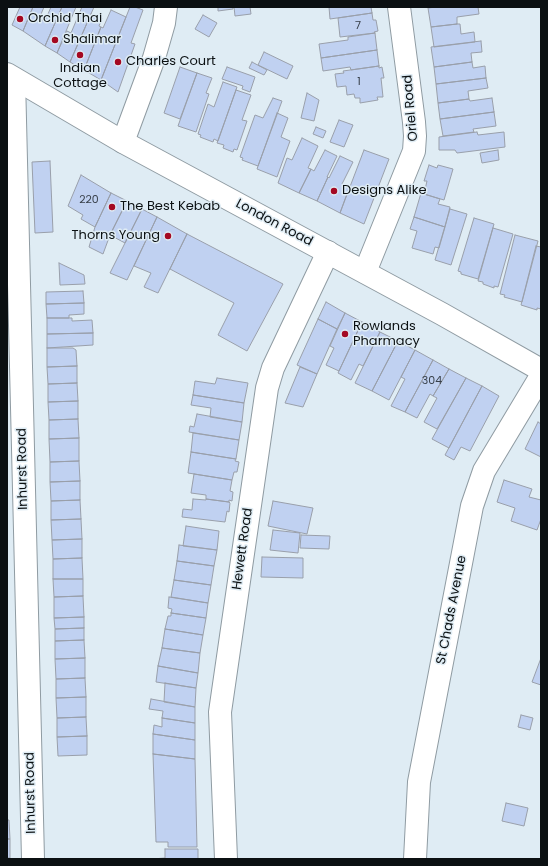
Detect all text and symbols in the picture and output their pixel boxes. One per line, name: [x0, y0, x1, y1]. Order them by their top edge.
place label: Orchid Thai: [28, 11, 102, 27]
marker: Orchid Thai: [15, 14, 25, 24]
house number: 7: [355, 19, 361, 33]
place label: Shalimar: [63, 32, 121, 48]
marker: Shalimar: [50, 35, 60, 45]
marker: Indian Cottage: [75, 50, 85, 60]
place label: Charles Court: [126, 54, 216, 70]
marker: Charles Court: [113, 57, 123, 67]
place label: Indian Cottage: [53, 61, 107, 92]
street label: Oriel Road: [400, 74, 422, 142]
house number: 1: [357, 75, 361, 89]
place label: Designs Alike: [342, 183, 427, 199]
marker: Designs Alike: [329, 186, 339, 196]
house number: 220: [79, 193, 99, 207]
street label: London Road: [233, 196, 315, 250]
place label: The Best Kebab: [120, 199, 220, 215]
marker: The Best Kebab: [107, 202, 117, 212]
place label: Thorns Young: [72, 228, 160, 244]
marker: Thorns Young: [163, 231, 173, 241]
place label: Rowlands Pharmacy: [353, 319, 420, 350]
marker: Rowlands Pharmacy: [340, 329, 350, 339]
house number: 304: [422, 374, 442, 388]
street label: Inhurst Road: [14, 428, 32, 510]
street label: Hewett Road: [230, 507, 256, 591]
street label: St Chads Avenue: [434, 554, 470, 666]
street label: Inhurst Road: [22, 752, 40, 834]

